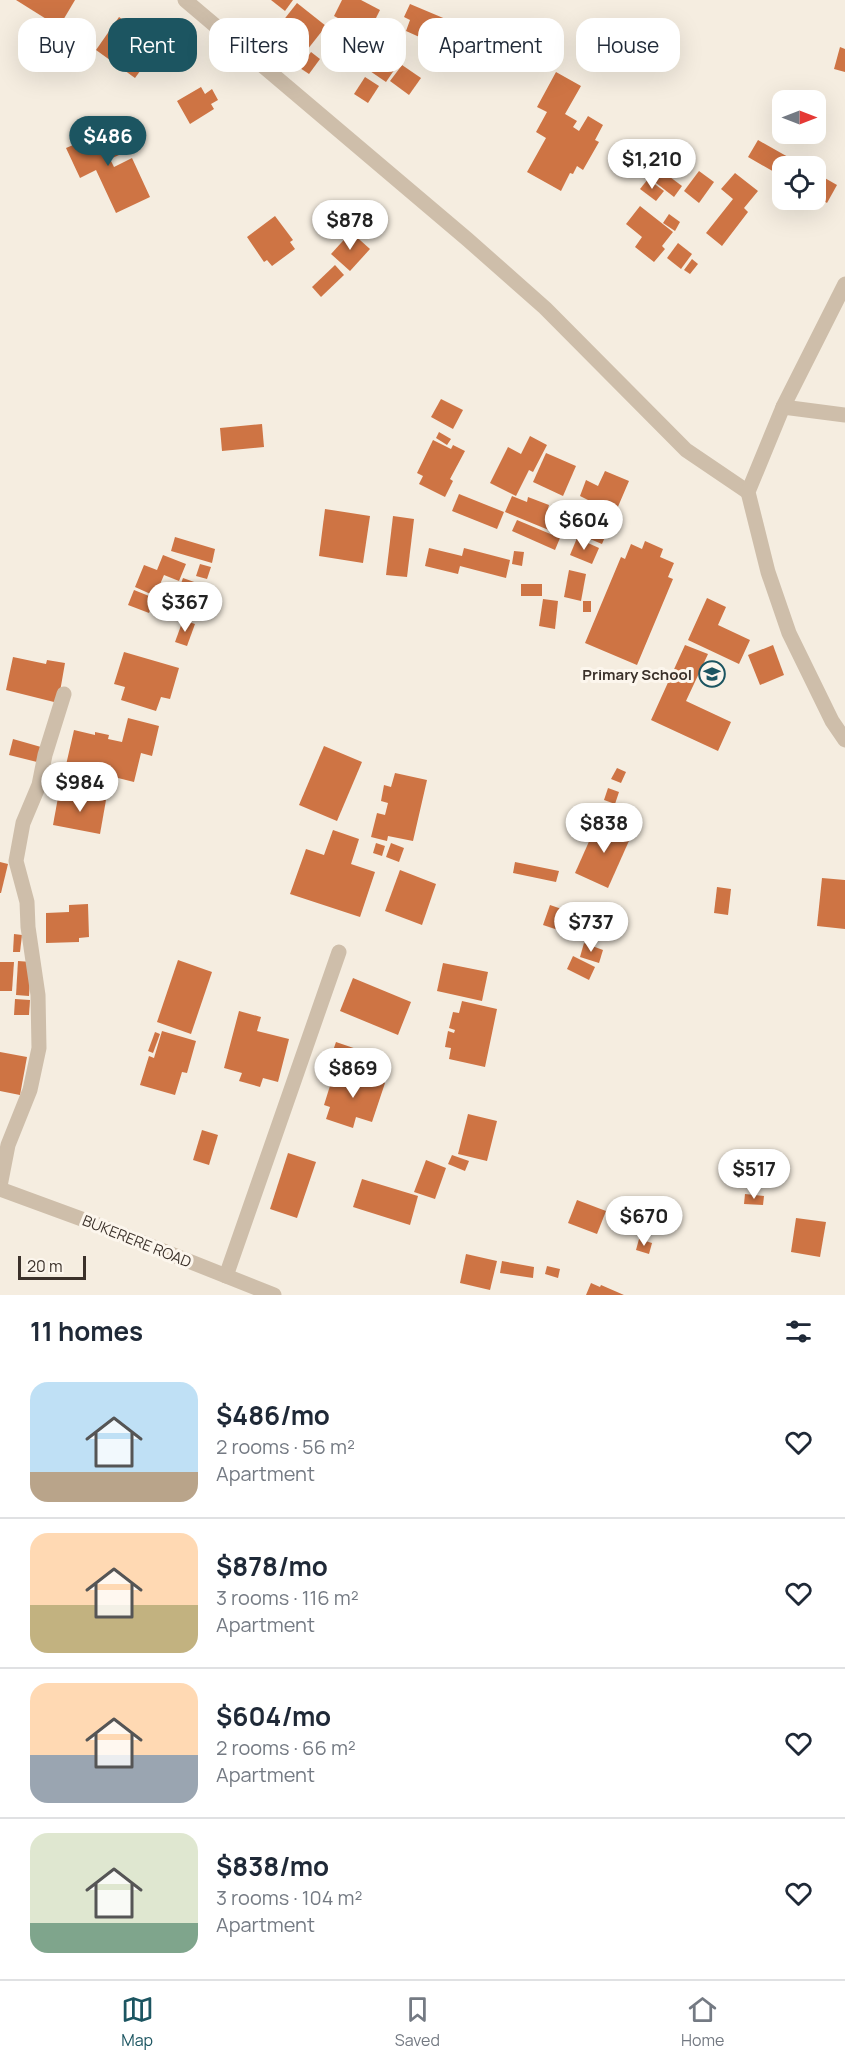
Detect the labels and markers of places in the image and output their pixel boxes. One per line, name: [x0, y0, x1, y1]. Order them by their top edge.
pin: $486: [72, 116, 144, 167]
pin: $1,210: [603, 139, 701, 190]
pin: $878: [314, 200, 386, 251]
pin: $604: [548, 500, 620, 551]
pin: $367: [149, 582, 221, 633]
school or university icon: Primary School: [697, 659, 727, 689]
place label: Primary School: [582, 664, 692, 685]
pin: $984: [44, 762, 116, 813]
pin: $838: [568, 803, 640, 854]
pin: $737: [555, 902, 627, 953]
pin: $869: [317, 1048, 389, 1099]
pin: $517: [718, 1149, 790, 1200]
pin: $670: [608, 1196, 680, 1247]

